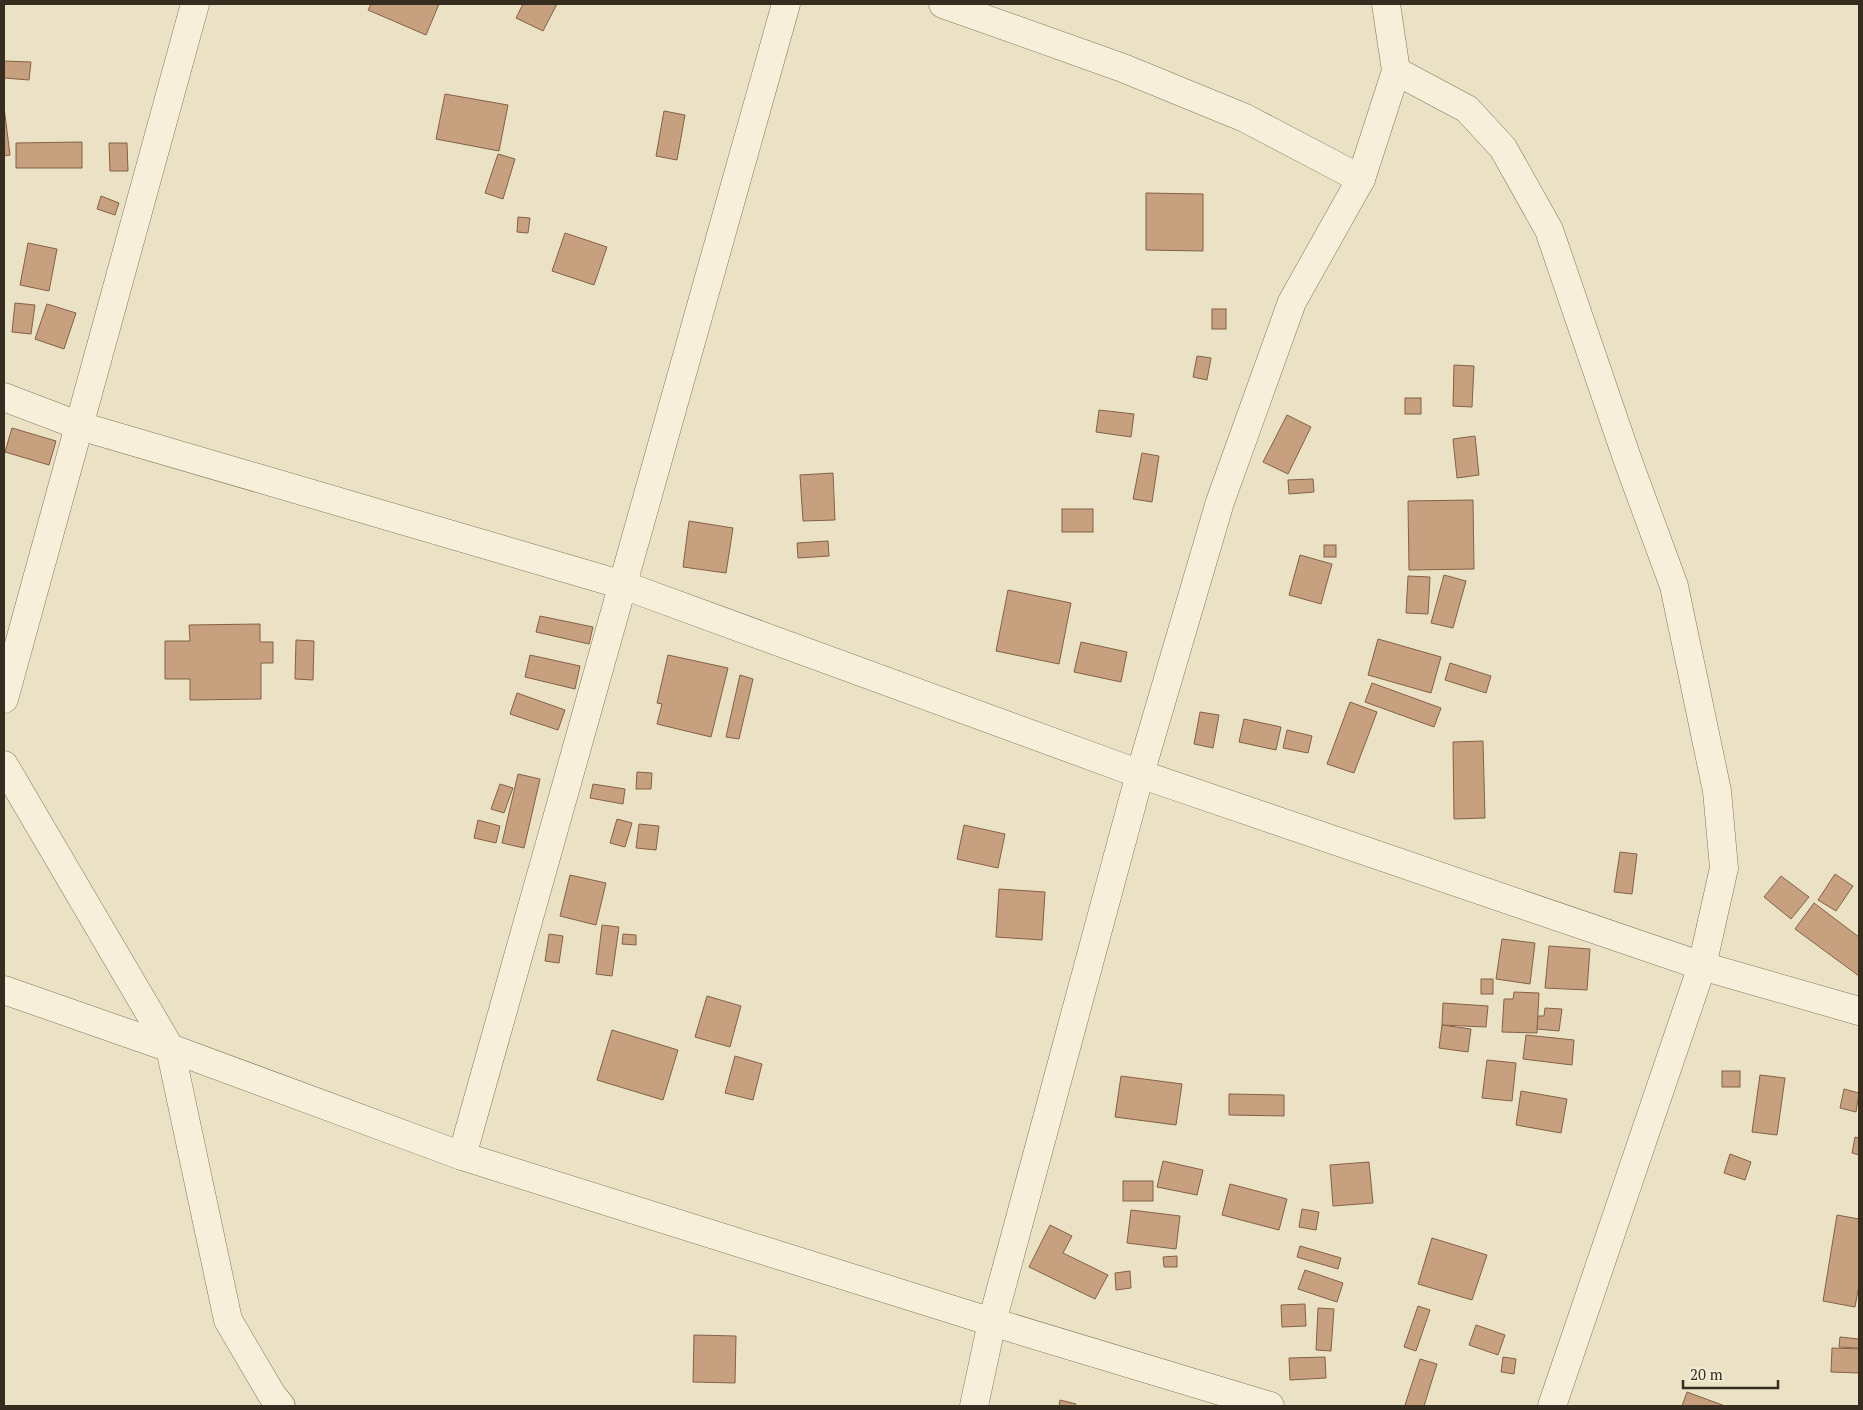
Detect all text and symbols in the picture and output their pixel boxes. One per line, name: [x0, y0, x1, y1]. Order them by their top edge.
scale bar: [1683, 1358, 1778, 1390]
text: 20 m: [1690, 1364, 1723, 1384]

